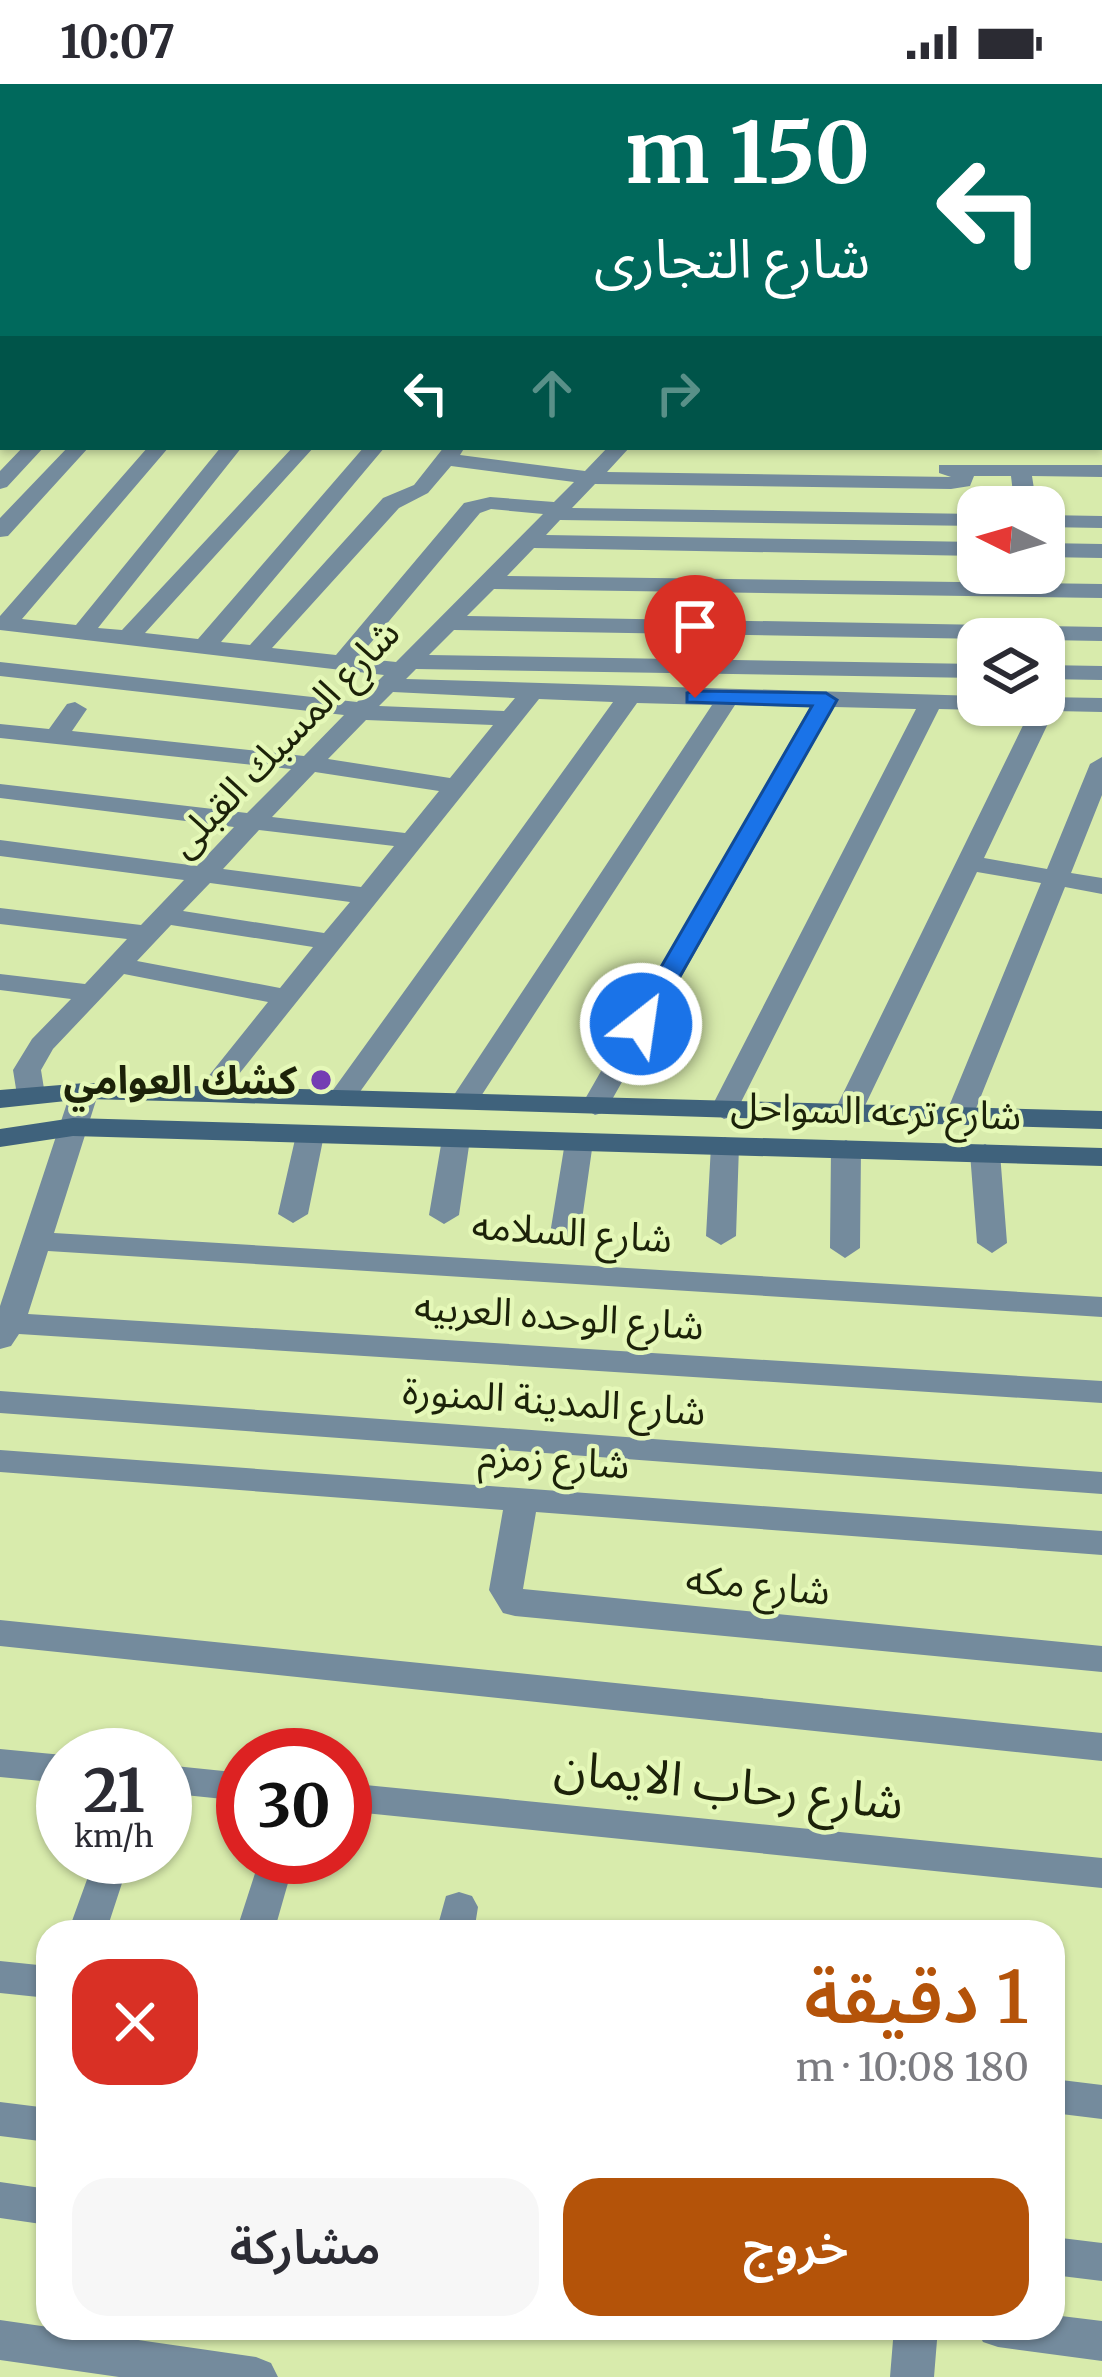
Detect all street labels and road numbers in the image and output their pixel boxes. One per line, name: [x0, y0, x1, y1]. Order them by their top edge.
street label: شارع المسبك القبلى: [158, 609, 413, 870]
street label: شارع ترعه السواحل: [730, 1081, 1022, 1145]
street label: شارع السلامه: [470, 1201, 674, 1267]
street label: شارع الوحده العربيه: [412, 1281, 705, 1355]
street label: شارع المدينة المنورة: [401, 1366, 707, 1440]
street label: شارع زمزم: [477, 1430, 631, 1495]
street label: شارع مكه: [684, 1554, 832, 1620]
street label: شارع رحاب الايمان: [551, 1736, 906, 1838]

